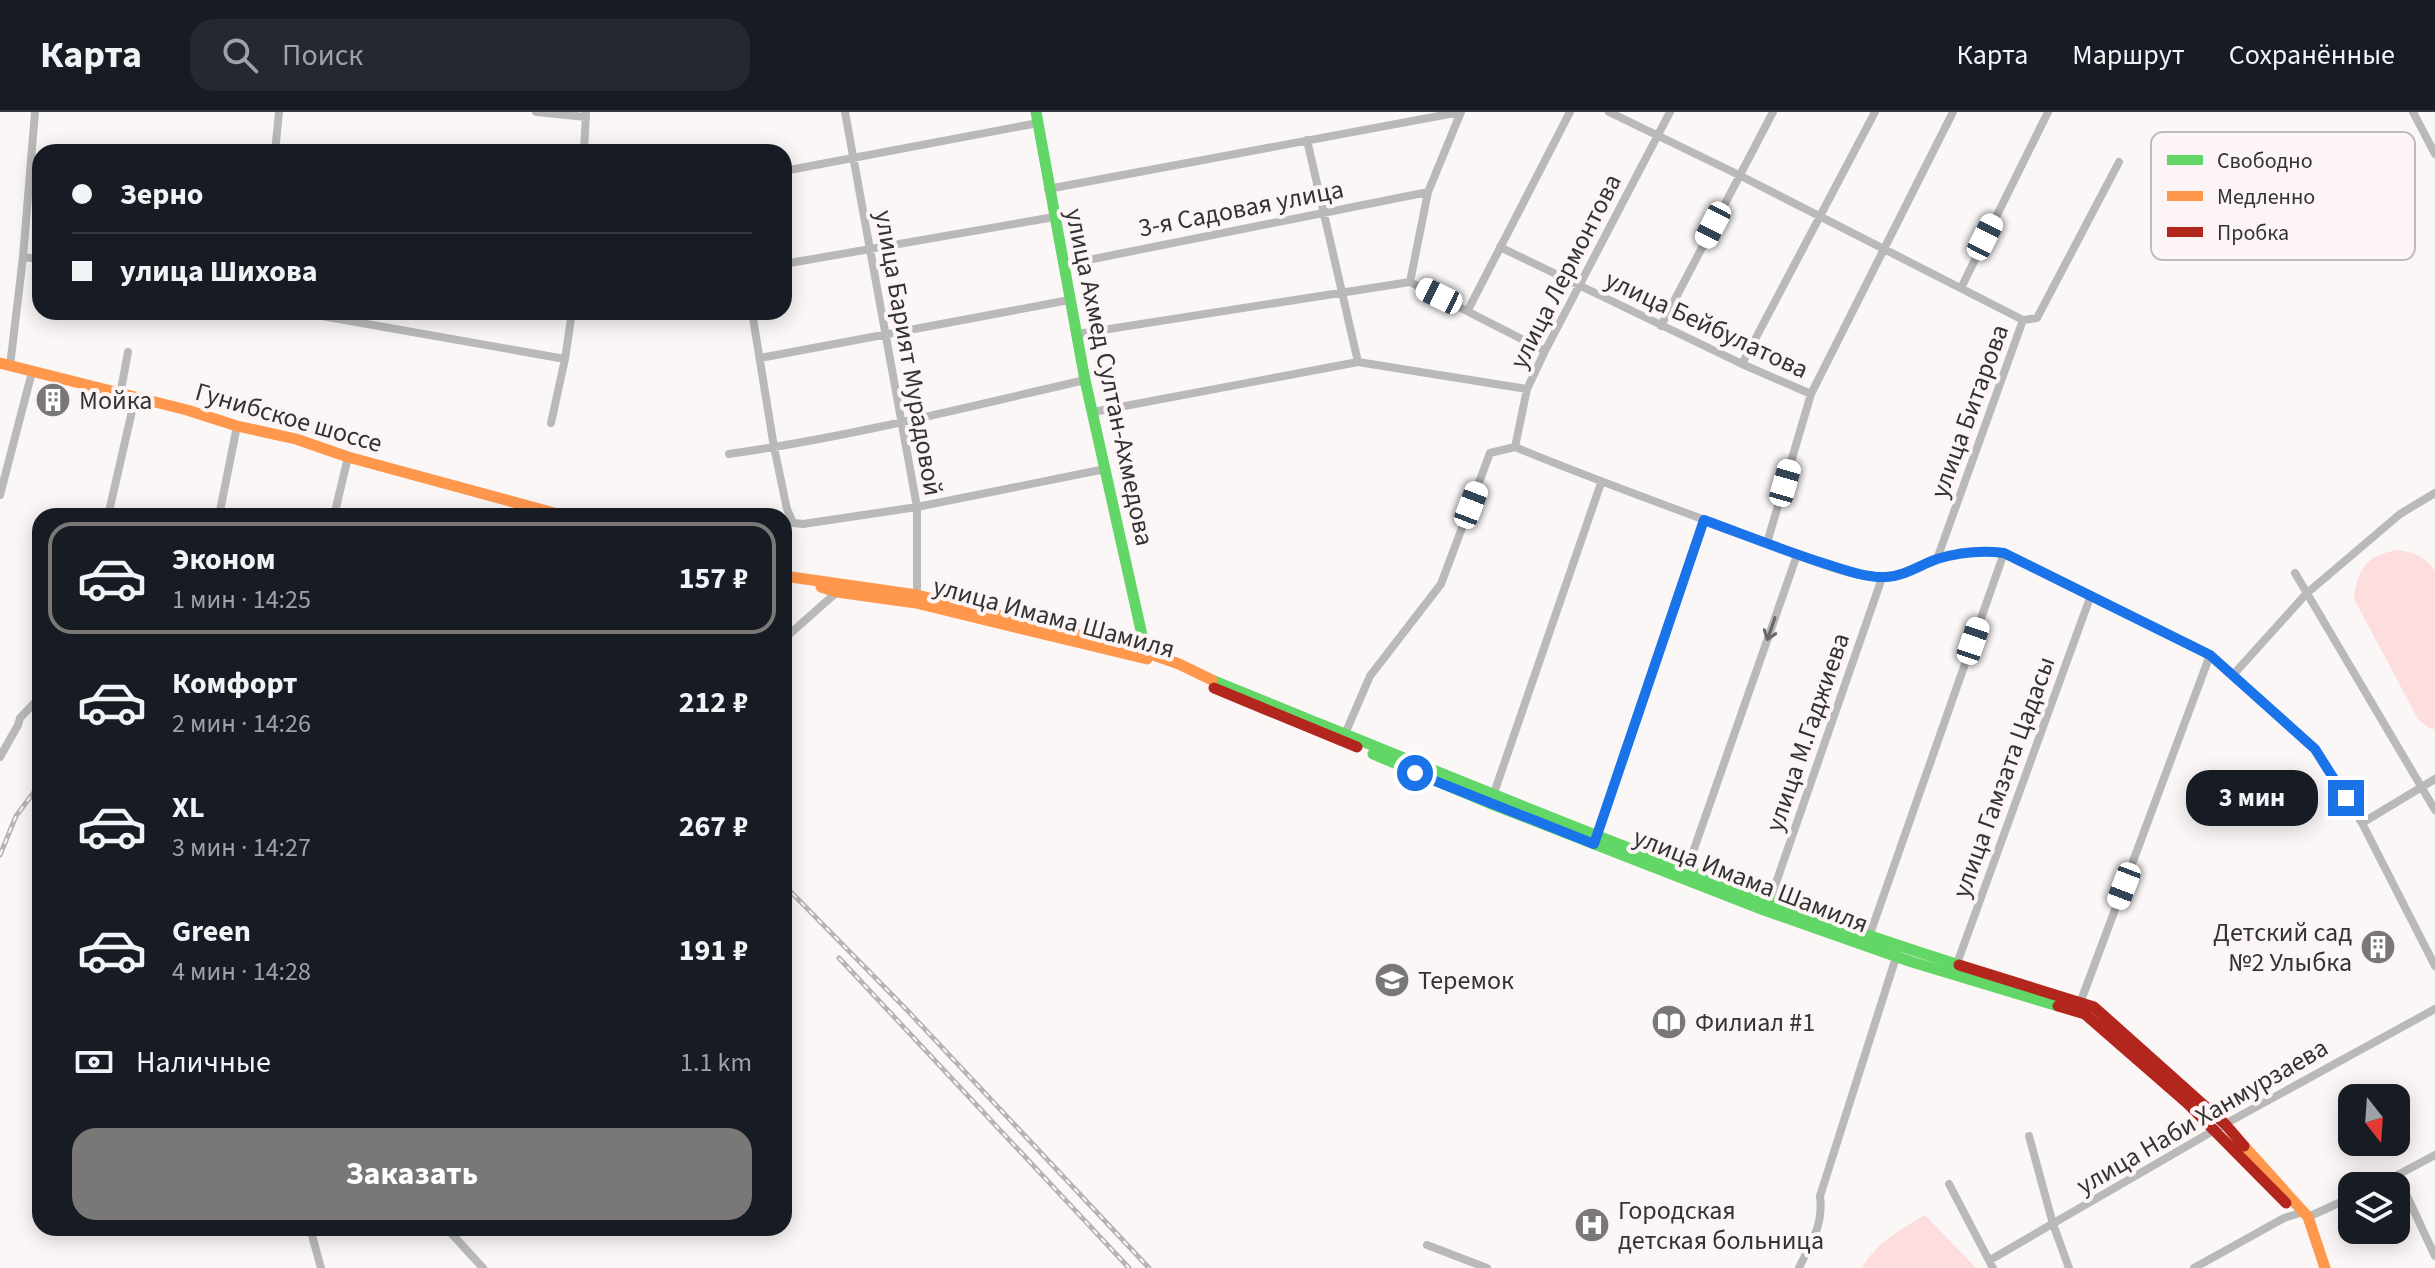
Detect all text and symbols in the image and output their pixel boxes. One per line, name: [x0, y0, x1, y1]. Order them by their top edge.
search box: [190, 19, 750, 91]
text: Карта: [40, 28, 142, 82]
icon: search: [218, 33, 262, 77]
text: Поиск: [282, 34, 363, 77]
text: Карта: [1957, 35, 2028, 75]
text: Маршрут: [2072, 35, 2185, 75]
text: Сохранённые: [2229, 35, 2395, 75]
legend: [2151, 132, 2415, 260]
text: Свободно: [2217, 145, 2313, 177]
street label: улица Лермонтова: [1500, 167, 1631, 375]
street label: 3-я Садовая улица: [1135, 170, 1347, 247]
text: Зерно: [120, 173, 204, 216]
text: Медленно: [2217, 181, 2315, 213]
car: [1691, 198, 1735, 252]
street label: улица Ахмед Султан-Ахмедова: [1056, 205, 1163, 549]
street label: улица Барият Мурадовой: [865, 207, 952, 499]
car: [1963, 210, 2007, 264]
text: Пробка: [2217, 217, 2289, 249]
text: улица Шихова: [120, 250, 318, 293]
street label: улица Бейбулатова: [1599, 261, 1815, 388]
car: [1412, 275, 1466, 317]
street label: улица Битарова: [1921, 319, 2018, 503]
street label: Гунибское шоссе: [191, 373, 387, 462]
building icon: Мойка: [34, 381, 72, 419]
place label: Мойка: [79, 382, 152, 419]
car: [1767, 457, 1803, 509]
car: [1451, 478, 1491, 532]
text: Эконом: [172, 538, 276, 581]
icon: car: [76, 542, 148, 614]
text: 157 ₽: [679, 557, 748, 600]
street label: улица Имама Шамиля: [929, 567, 1179, 668]
text: 1 мин · 14:25: [172, 581, 311, 618]
car: [1954, 614, 1992, 668]
one-way arrow: [1763, 616, 1777, 640]
street label: улица М.Гаджиева: [1756, 628, 1859, 837]
street label: улица Гамзата Цадасы: [1943, 651, 2064, 903]
text: Комфорт: [172, 662, 298, 705]
icon: car: [76, 666, 148, 738]
text: 212 ₽: [679, 681, 748, 724]
text: 2 мин · 14:26: [172, 705, 311, 742]
route start: [1397, 755, 1433, 791]
callout: 3 мин: [2186, 770, 2318, 826]
text: 3 мин: [2219, 779, 2285, 816]
route end: [2328, 780, 2364, 816]
text: XL: [172, 786, 205, 829]
icon: car: [76, 790, 148, 862]
text: 267 ₽: [679, 805, 748, 848]
street label: улица Имама Шамиля: [1628, 819, 1874, 942]
text: 3 мин · 14:27: [172, 829, 311, 866]
car: [2104, 859, 2144, 913]
text: Green: [172, 910, 251, 953]
icon: car: [76, 914, 148, 986]
place label: Детский сад №2 Улыбка: [2213, 914, 2352, 981]
building icon: Детский сад №2 Улыбка: [2359, 928, 2397, 966]
text: 191 ₽: [679, 929, 748, 972]
text: 4 мин · 14:28: [172, 953, 311, 990]
school or university icon: Теремок: [1373, 961, 1411, 999]
place label: Теремок: [1418, 962, 1514, 999]
library icon: Филиал #1: [1650, 1003, 1688, 1041]
place label: Филиал #1: [1695, 1004, 1815, 1041]
street label: улица Наби Ханмурзаева: [2070, 1029, 2335, 1204]
icon: cash: [72, 1040, 116, 1084]
text: Наличные: [136, 1041, 271, 1084]
text: 1.1 km: [680, 1044, 752, 1081]
north arrow: [2338, 1084, 2410, 1156]
map controls: [2338, 1084, 2410, 1244]
button: Заказать: [72, 1128, 752, 1220]
button: layers: [2338, 1172, 2410, 1244]
place label: Городская детская больница: [1618, 1192, 1824, 1259]
hospital icon: Городская детская больница: [1573, 1206, 1611, 1244]

